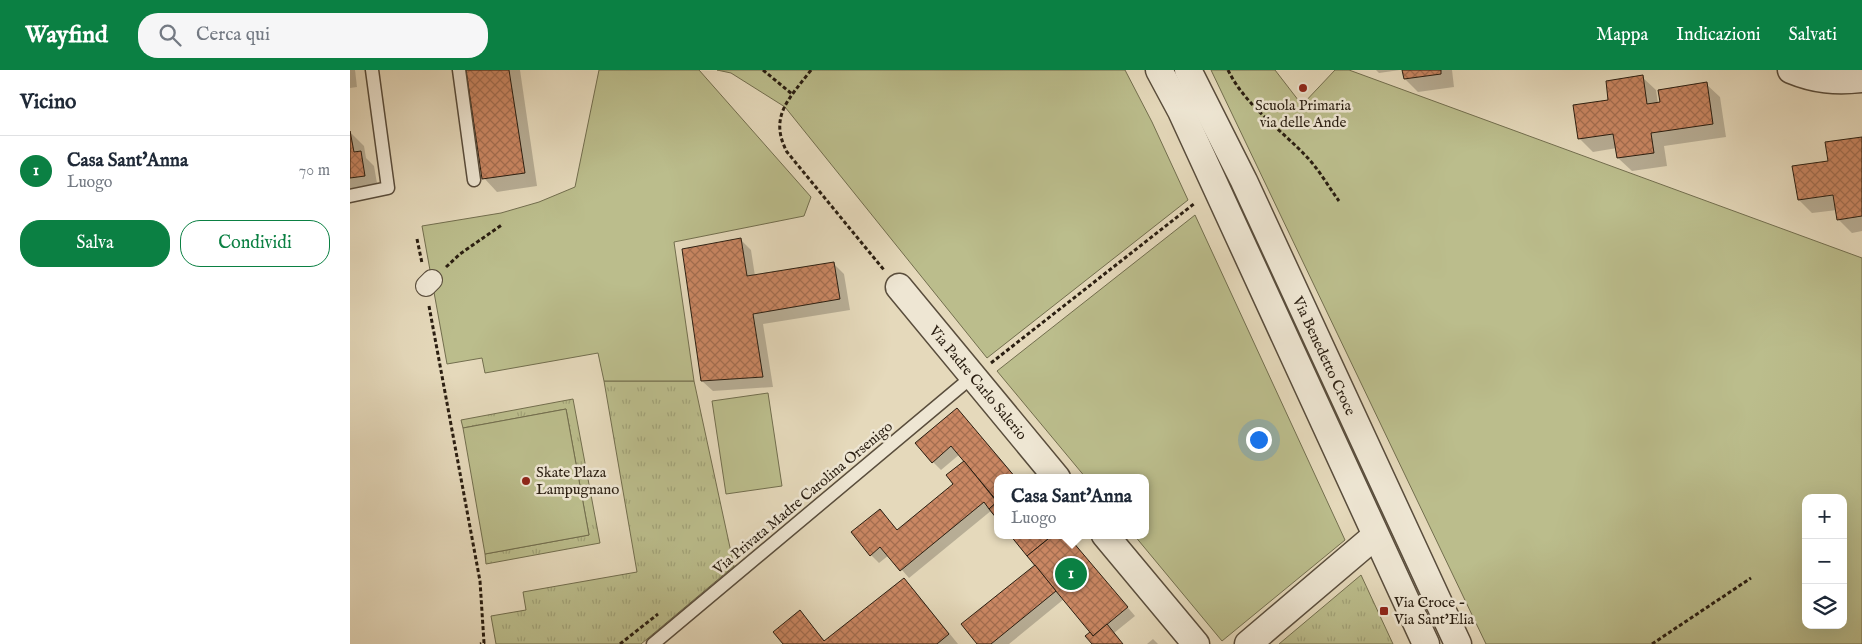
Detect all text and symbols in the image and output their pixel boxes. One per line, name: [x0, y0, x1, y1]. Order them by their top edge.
search box: [138, 13, 488, 58]
text: Wayfind: [25, 20, 108, 51]
icon: search: [156, 21, 184, 49]
text: Cerca qui: [196, 23, 270, 47]
text: Mappa: [1596, 24, 1648, 47]
text: Indicazioni: [1676, 24, 1761, 47]
text: Salvati: [1789, 24, 1837, 47]
marker: Scuola Primaria via delle Ande: [1297, 82, 1309, 94]
text: Vicino: [20, 89, 76, 116]
place label: Scuola Primaria via delle Ande: [1255, 96, 1352, 132]
text: Casa Sant'Anna: [67, 149, 188, 173]
text: 1: [33, 161, 39, 181]
text: 70 m: [299, 161, 330, 181]
text: Luogo: [67, 173, 113, 193]
button: Salva: [20, 220, 170, 267]
button: Condividi: [180, 220, 330, 267]
street label: Via Benedetto Croce: [1288, 292, 1360, 419]
street label: Via Padre Carlo Salerio: [924, 321, 1031, 444]
street label: Via Privata Madre Carolina Orsenigo: [708, 417, 897, 579]
your location: [1246, 427, 1272, 453]
place label: Skate Plaza Lampugnano: [536, 463, 619, 499]
popup: [994, 474, 1149, 539]
marker: Skate Plaza Lampugnano: [520, 475, 532, 487]
text: Casa Sant'Anna: [1011, 485, 1132, 509]
map controls: [1802, 494, 1847, 629]
button: +: [1802, 494, 1847, 539]
text: Luogo: [1011, 509, 1056, 529]
button: −: [1802, 539, 1847, 584]
pin: 1: [1055, 555, 1087, 593]
button: layers: [1802, 584, 1847, 629]
place label: Via Croce - Via Sant'Elia: [1393, 593, 1474, 629]
marker: Via Croce - Via Sant'Elia: [1378, 605, 1390, 617]

